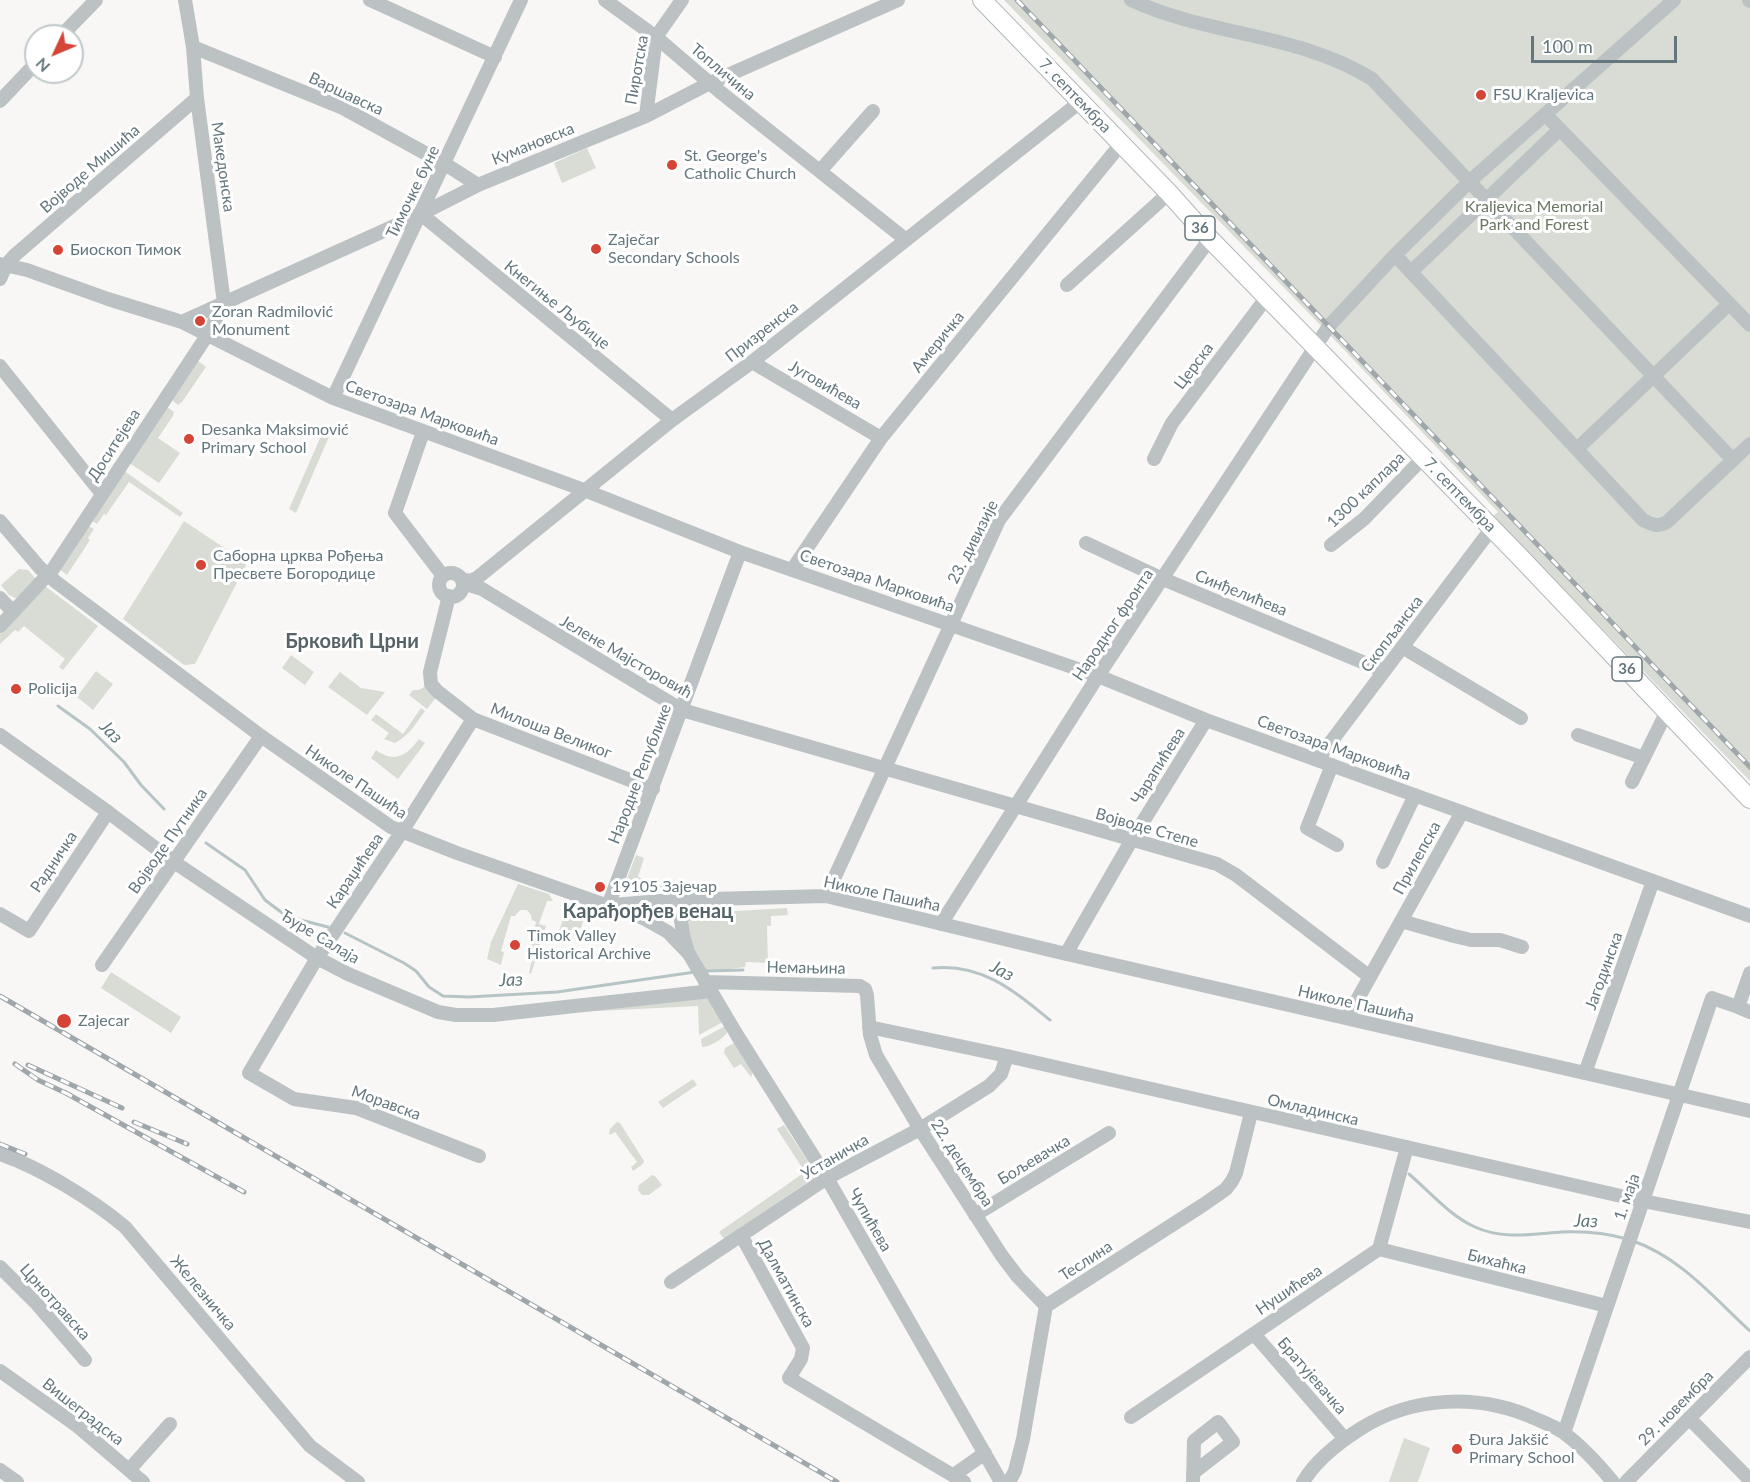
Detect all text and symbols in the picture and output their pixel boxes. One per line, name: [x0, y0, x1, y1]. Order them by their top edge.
north arrow: [24, 24, 84, 84]
scale bar: [1534, 24, 1680, 62]
street label: Пиротска: [621, 34, 653, 106]
text: 100 m: [1542, 35, 1593, 57]
street label: Топличина: [687, 39, 759, 105]
text: N: [31, 54, 53, 77]
street label: 7. септембра: [1035, 55, 1115, 137]
street label: Варшавска: [306, 68, 386, 120]
place label: FSU Kraljevica: [1493, 85, 1594, 105]
marker: FSU Kraljevica: [1474, 88, 1488, 102]
street label: Кумановска: [489, 119, 577, 169]
street label: Војводе Мишића: [36, 121, 144, 217]
street label: Македонска: [207, 121, 239, 213]
street label: Тимочке буне: [382, 143, 444, 241]
place label: St. George's Catholic Church: [684, 146, 796, 184]
marker: St. George's Catholic Church: [665, 158, 679, 172]
park label: Kraljevica Memorial Park and Forest: [1465, 197, 1603, 235]
road number: 36: [1185, 216, 1215, 240]
place label: Zaječar Secondary Schools: [608, 230, 740, 268]
place label: Биоскоп Тимок: [70, 240, 181, 260]
marker: Zaječar Secondary Schools: [589, 242, 603, 256]
marker: Биоскоп Тимок: [51, 243, 65, 257]
street label: Кнегиње Љубице: [500, 256, 614, 354]
street label: Призренска: [722, 298, 802, 366]
place label: Zoran Radmilović Monument: [212, 302, 333, 340]
street label: Америчка: [908, 308, 968, 376]
marker: Zoran Radmilović Monument: [193, 314, 207, 328]
street label: Церска: [1170, 339, 1218, 393]
street label: Југовићева: [785, 357, 865, 413]
street label: Светозара Марковића: [342, 376, 502, 450]
street label: Доситејева: [84, 405, 144, 485]
place label: Desanka Maksimović Primary School: [201, 420, 349, 458]
marker: Desanka Maksimović Primary School: [182, 432, 196, 446]
street label: 1300 каплара: [1323, 448, 1409, 532]
street label: 7. септембра: [1420, 454, 1500, 536]
street label: 23. дивизије: [944, 497, 1002, 587]
street label: Светозара Марковића: [797, 545, 957, 617]
place label: Саборна црква Рођења Пресвете Богородице: [213, 546, 384, 584]
marker: Саборна црква Рођења Пресвете Богородице: [194, 558, 208, 572]
street label: Народног фронта: [1069, 565, 1157, 685]
street label: Синђелићева: [1192, 566, 1290, 620]
street label: Скопљанска: [1357, 592, 1427, 676]
street label: Јелене Мајсторовић: [557, 611, 695, 703]
district label: Брковић Црни: [285, 630, 419, 654]
road number: 36: [1612, 657, 1642, 681]
place label: Policija: [28, 679, 77, 699]
marker: Policija: [9, 682, 23, 696]
street label: Милоша Великог: [488, 699, 614, 763]
street label: Народне Републике: [605, 701, 675, 847]
street label: Светозара Марковића: [1254, 711, 1414, 785]
water label: Јаз: [95, 716, 127, 748]
street label: Чарапићева: [1127, 724, 1189, 808]
street label: Николе Пашића: [301, 741, 411, 823]
street label: Војводе Путника: [124, 784, 212, 898]
street label: Војводе Степе: [1093, 804, 1201, 852]
street label: Прилепска: [1389, 818, 1445, 898]
street label: Радничка: [27, 828, 81, 896]
street label: Караџићева: [323, 830, 387, 912]
street label: Николе Пашића: [822, 872, 942, 916]
place label: 19105 Зајечар: [612, 877, 717, 897]
marker: 19105 Зајечар: [593, 880, 607, 894]
district label: Карађорђев венац: [563, 900, 733, 924]
street label: Ђуре Салаја: [277, 906, 363, 968]
place label: Timok Valley Historical Archive: [527, 926, 651, 964]
street label: Јагодинска: [1581, 929, 1627, 1013]
marker: Timok Valley Historical Archive: [508, 938, 522, 952]
water label: Јаз: [986, 956, 1018, 986]
street label: Немањина: [766, 958, 846, 978]
water label: Јаз: [499, 969, 523, 991]
street label: Николе Пашића: [1296, 981, 1416, 1027]
place label: Zajecar: [78, 1011, 129, 1031]
marker: Zajecar: [55, 1012, 73, 1030]
street label: Моравска: [349, 1082, 423, 1124]
street label: Омладинска: [1265, 1090, 1361, 1130]
street label: 22. децембра: [927, 1116, 997, 1210]
street label: Устаничка: [798, 1130, 872, 1184]
street label: Бољевачка: [994, 1131, 1074, 1189]
street label: 1. маја: [1610, 1171, 1644, 1223]
street label: Чупићева: [844, 1185, 896, 1255]
water label: Јаз: [1574, 1210, 1598, 1232]
street label: Далматинска: [754, 1235, 818, 1331]
street label: Теслина: [1056, 1237, 1116, 1285]
street label: Бихаћка: [1466, 1245, 1528, 1279]
street label: Железничка: [166, 1252, 240, 1334]
street label: Црнотравска: [16, 1260, 94, 1344]
street label: Нушићева: [1252, 1261, 1326, 1319]
street label: Братујевачка: [1273, 1334, 1351, 1418]
street label: 29. новембра: [1634, 1366, 1718, 1450]
street label: Вишеградска: [38, 1374, 128, 1450]
place label: Đura Jakšić Primary School: [1469, 1430, 1575, 1468]
marker: Đura Jakšić Primary School: [1450, 1442, 1464, 1456]

